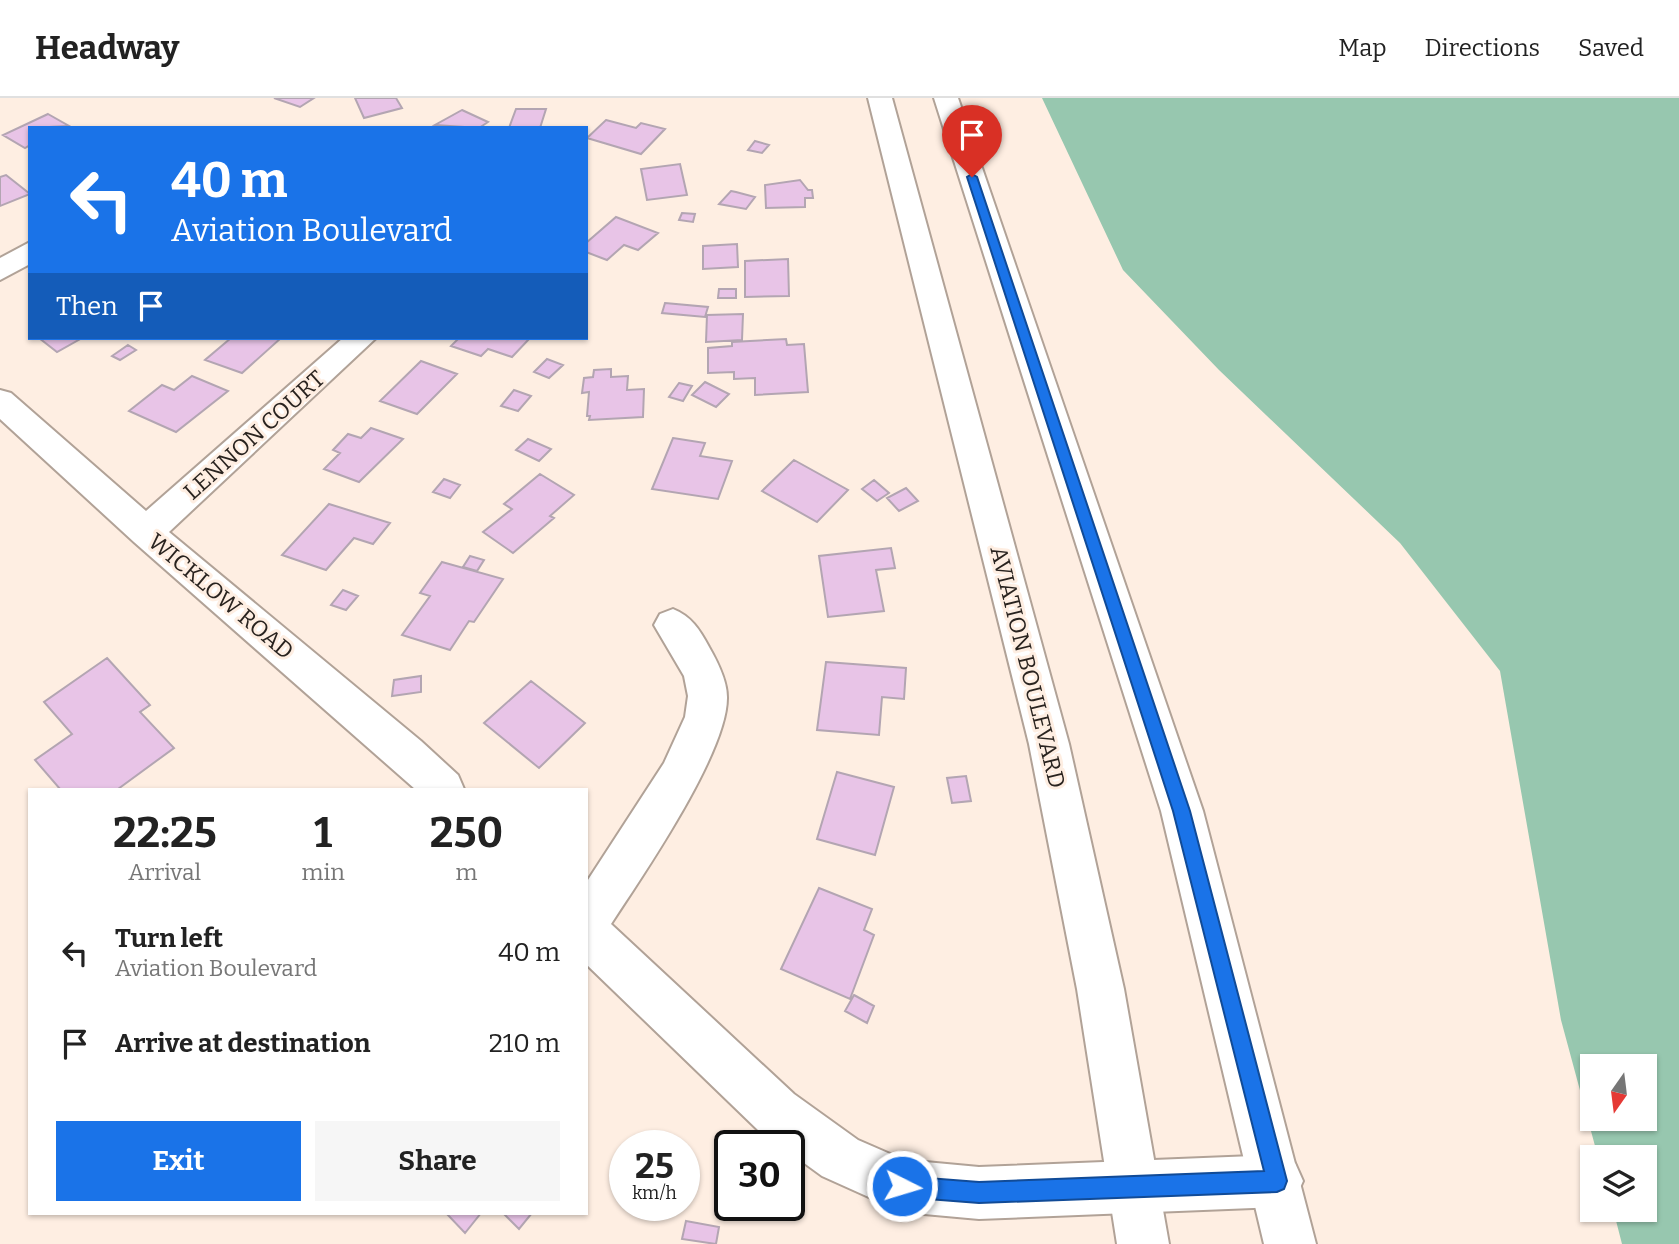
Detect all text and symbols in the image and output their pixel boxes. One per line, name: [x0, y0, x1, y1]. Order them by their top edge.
text: Headway: [35, 28, 179, 68]
text: Map: [1338, 34, 1387, 62]
text: Directions: [1425, 34, 1540, 62]
text: Saved: [1578, 34, 1644, 62]
pin: [942, 105, 1002, 177]
icon: arrive: [953, 116, 991, 154]
text: 40 m: [171, 151, 288, 210]
icon: left: [56, 154, 147, 245]
text: Aviation Boulevard: [171, 211, 452, 249]
icon: arrive: [132, 287, 170, 325]
text: Then: [56, 291, 118, 322]
street label: LENNON COURT: [178, 364, 330, 506]
street label: WICKLOW ROAD: [143, 527, 299, 665]
street label: AVIATION BOULEVARD: [984, 543, 1072, 791]
text: 22:25: [113, 808, 217, 858]
text: 1: [314, 808, 332, 858]
text: 250: [430, 808, 503, 858]
text: Arrival: [128, 858, 201, 886]
text: min: [302, 858, 345, 886]
text: m: [455, 858, 477, 886]
text: Turn left: [115, 923, 223, 954]
icon: left: [56, 934, 94, 972]
text: 40 m: [498, 937, 560, 968]
text: Aviation Boulevard: [115, 954, 317, 982]
icon: arrive: [56, 1025, 94, 1063]
text: Arrive at destination: [115, 1028, 370, 1059]
text: 210 m: [489, 1028, 560, 1059]
north arrow: [1580, 1054, 1657, 1130]
map controls: [1580, 1054, 1657, 1222]
button: Exit: [56, 1121, 301, 1201]
button: Share: [315, 1121, 560, 1201]
speed limit sign: 30: [714, 1130, 805, 1221]
text: 25: [635, 1145, 674, 1187]
button: layers: [1580, 1145, 1657, 1222]
position arrow: [865, 1149, 939, 1223]
text: km/h: [632, 1182, 677, 1204]

